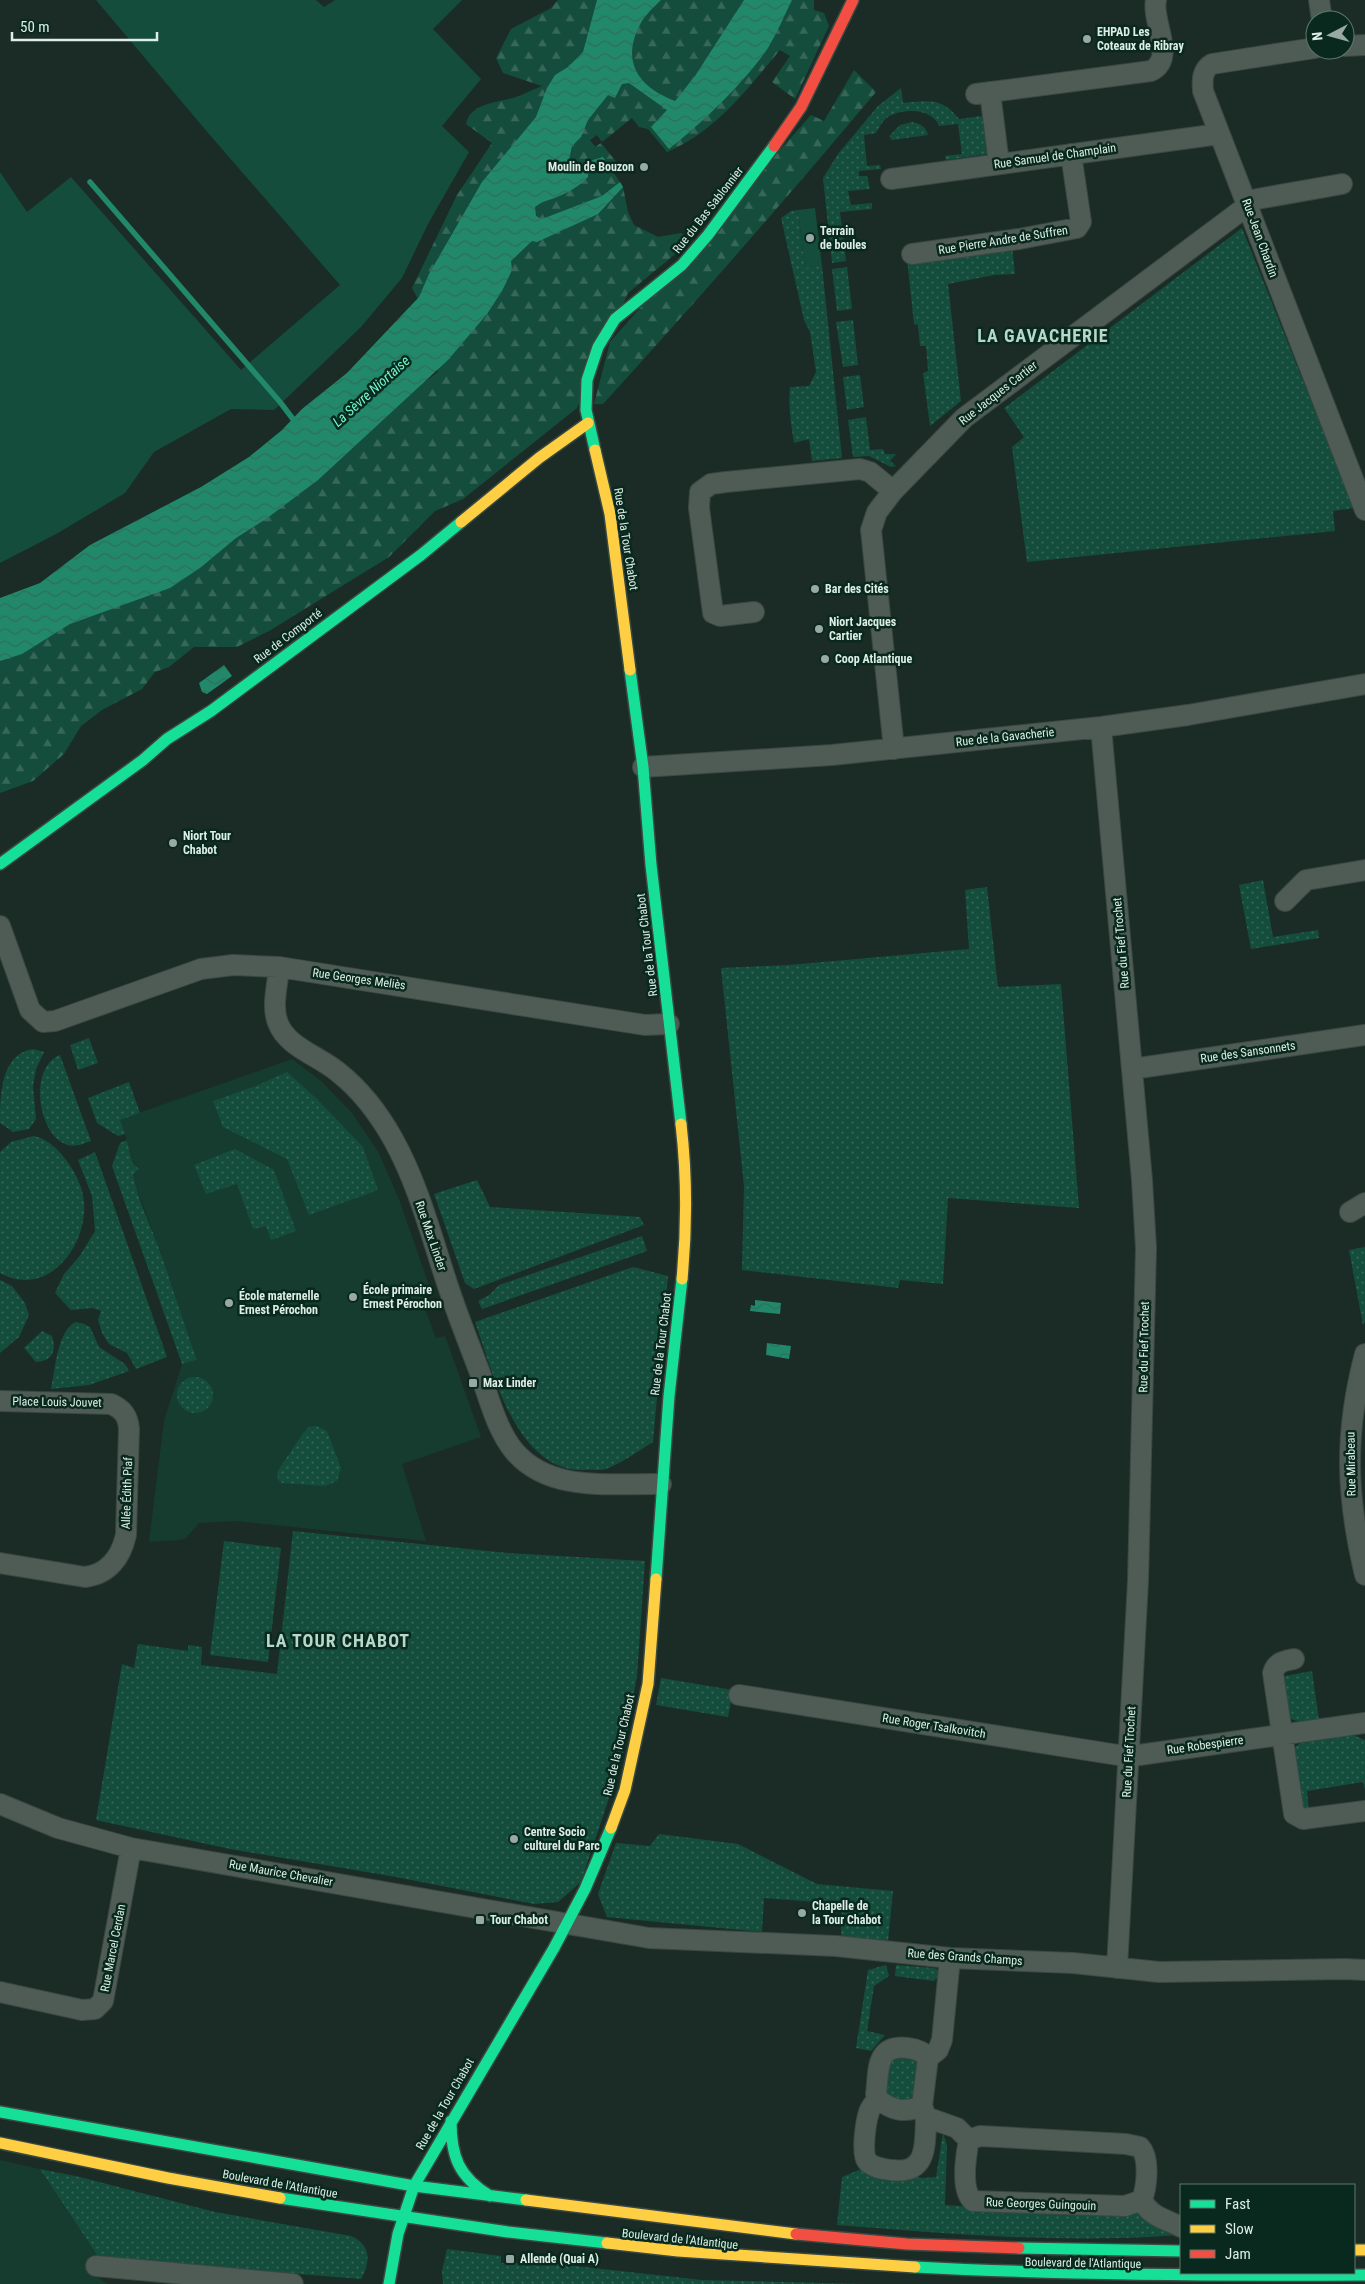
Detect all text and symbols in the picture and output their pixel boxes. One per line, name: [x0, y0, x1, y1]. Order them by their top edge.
scale bar: [12, 10, 158, 42]
north arrow: [1305, 10, 1355, 60]
text: 50 m: [20, 18, 50, 36]
place label: EHPAD Les Coteaux de Ribray: [1097, 25, 1184, 53]
text: N: [1309, 31, 1325, 41]
marker: EHPAD Les Coteaux de Ribray: [1081, 33, 1093, 45]
street label: Rue Samuel de Champlain: [993, 140, 1117, 172]
place label: Moulin de Bouzon: [548, 160, 634, 174]
marker: Moulin de Bouzon: [638, 161, 650, 173]
street label: Rue du Bas Sablonnier: [670, 164, 746, 256]
street label: Rue Jean Chardin: [1239, 197, 1281, 279]
street label: Rue Pierre Andre de Suffren: [937, 223, 1069, 257]
place label: Terrain de boules: [820, 224, 867, 252]
marker: Terrain de boules: [804, 232, 816, 244]
district label: LA GAVACHERIE: [977, 325, 1109, 346]
water label: La Sèvre Niortaise: [329, 352, 413, 430]
street label: Rue Jacques Cartier: [956, 358, 1040, 428]
street label: Rue de la Tour Chabot: [611, 487, 641, 592]
place label: Bar des Cités: [825, 582, 889, 596]
marker: Bar des Cités: [809, 583, 821, 595]
street label: Rue de Comporté: [251, 606, 325, 666]
place label: Niort Jacques Cartier: [829, 615, 897, 643]
marker: Niort Jacques Cartier: [813, 623, 825, 635]
place label: Coop Atlantique: [835, 652, 912, 666]
marker: Coop Atlantique: [819, 653, 831, 665]
street label: Rue de la Gavacherie: [955, 725, 1055, 749]
place label: Niort Tour Chabot: [183, 829, 231, 857]
marker: Niort Tour Chabot: [167, 837, 179, 849]
street label: Rue de la Tour Chabot: [634, 892, 660, 997]
street label: Rue du Fief Trochet: [1110, 896, 1132, 989]
street label: Rue Georges Meliès: [312, 966, 406, 992]
street label: Rue des Sansonnets: [1200, 1038, 1296, 1066]
street label: Rue Max Linder: [413, 1199, 450, 1273]
place label: École primaire Ernest Pérochon: [363, 1282, 442, 1311]
place label: École maternelle Ernest Pérochon: [239, 1288, 319, 1317]
marker: École primaire Ernest Pérochon: [347, 1291, 359, 1303]
street label: Rue de la Tour Chabot: [648, 1291, 674, 1396]
marker: École maternelle Ernest Pérochon: [223, 1297, 235, 1309]
street label: Rue du Fief Trochet: [1136, 1301, 1152, 1393]
place label: Max Linder: [483, 1376, 536, 1390]
marker: Max Linder: [467, 1377, 479, 1389]
street label: Place Louis Jouvet: [12, 1394, 102, 1410]
street label: Rue Mirabeau: [1343, 1431, 1359, 1496]
street label: Allée Édith Piaf: [118, 1457, 135, 1529]
district label: LA TOUR CHABOT: [266, 1630, 410, 1651]
street label: Rue de la Tour Chabot: [601, 1692, 638, 1797]
street label: Rue du Fief Trochet: [1120, 1706, 1138, 1798]
street label: Rue Roger Tsalkovitch: [881, 1711, 987, 1741]
street label: Rue Robespierre: [1166, 1733, 1245, 1757]
place label: Centre Socio culturel du Parc: [524, 1825, 600, 1853]
marker: Centre Socio culturel du Parc: [508, 1833, 520, 1845]
street label: Rue Maurice Chevalier: [228, 1857, 334, 1889]
place label: Chapelle de la Tour Chabot: [812, 1899, 881, 1927]
street label: Rue Marcel Cerdan: [98, 1903, 128, 1993]
marker: Chapelle de la Tour Chabot: [796, 1907, 808, 1919]
place label: Tour Chabot: [490, 1913, 548, 1927]
marker: Tour Chabot: [474, 1914, 486, 1926]
street label: Rue des Grands Champs: [907, 1946, 1023, 1968]
street label: Rue de la Tour Chabot: [413, 2055, 477, 2152]
street label: Boulevard de l'Atlantique: [221, 2167, 339, 2201]
legend: [1180, 2184, 1355, 2274]
street label: Rue Georges Guingouin: [986, 2195, 1097, 2213]
text: Fast: [1225, 2195, 1250, 2213]
text: Slow: [1225, 2220, 1254, 2238]
street label: Boulevard de l'Atlantique: [621, 2226, 739, 2252]
text: Jam: [1225, 2245, 1251, 2263]
place label: Allende (Quai A): [520, 2252, 599, 2266]
marker: Allende (Quai A): [504, 2253, 516, 2265]
street label: Boulevard de l'Atlantique: [1025, 2255, 1142, 2271]

